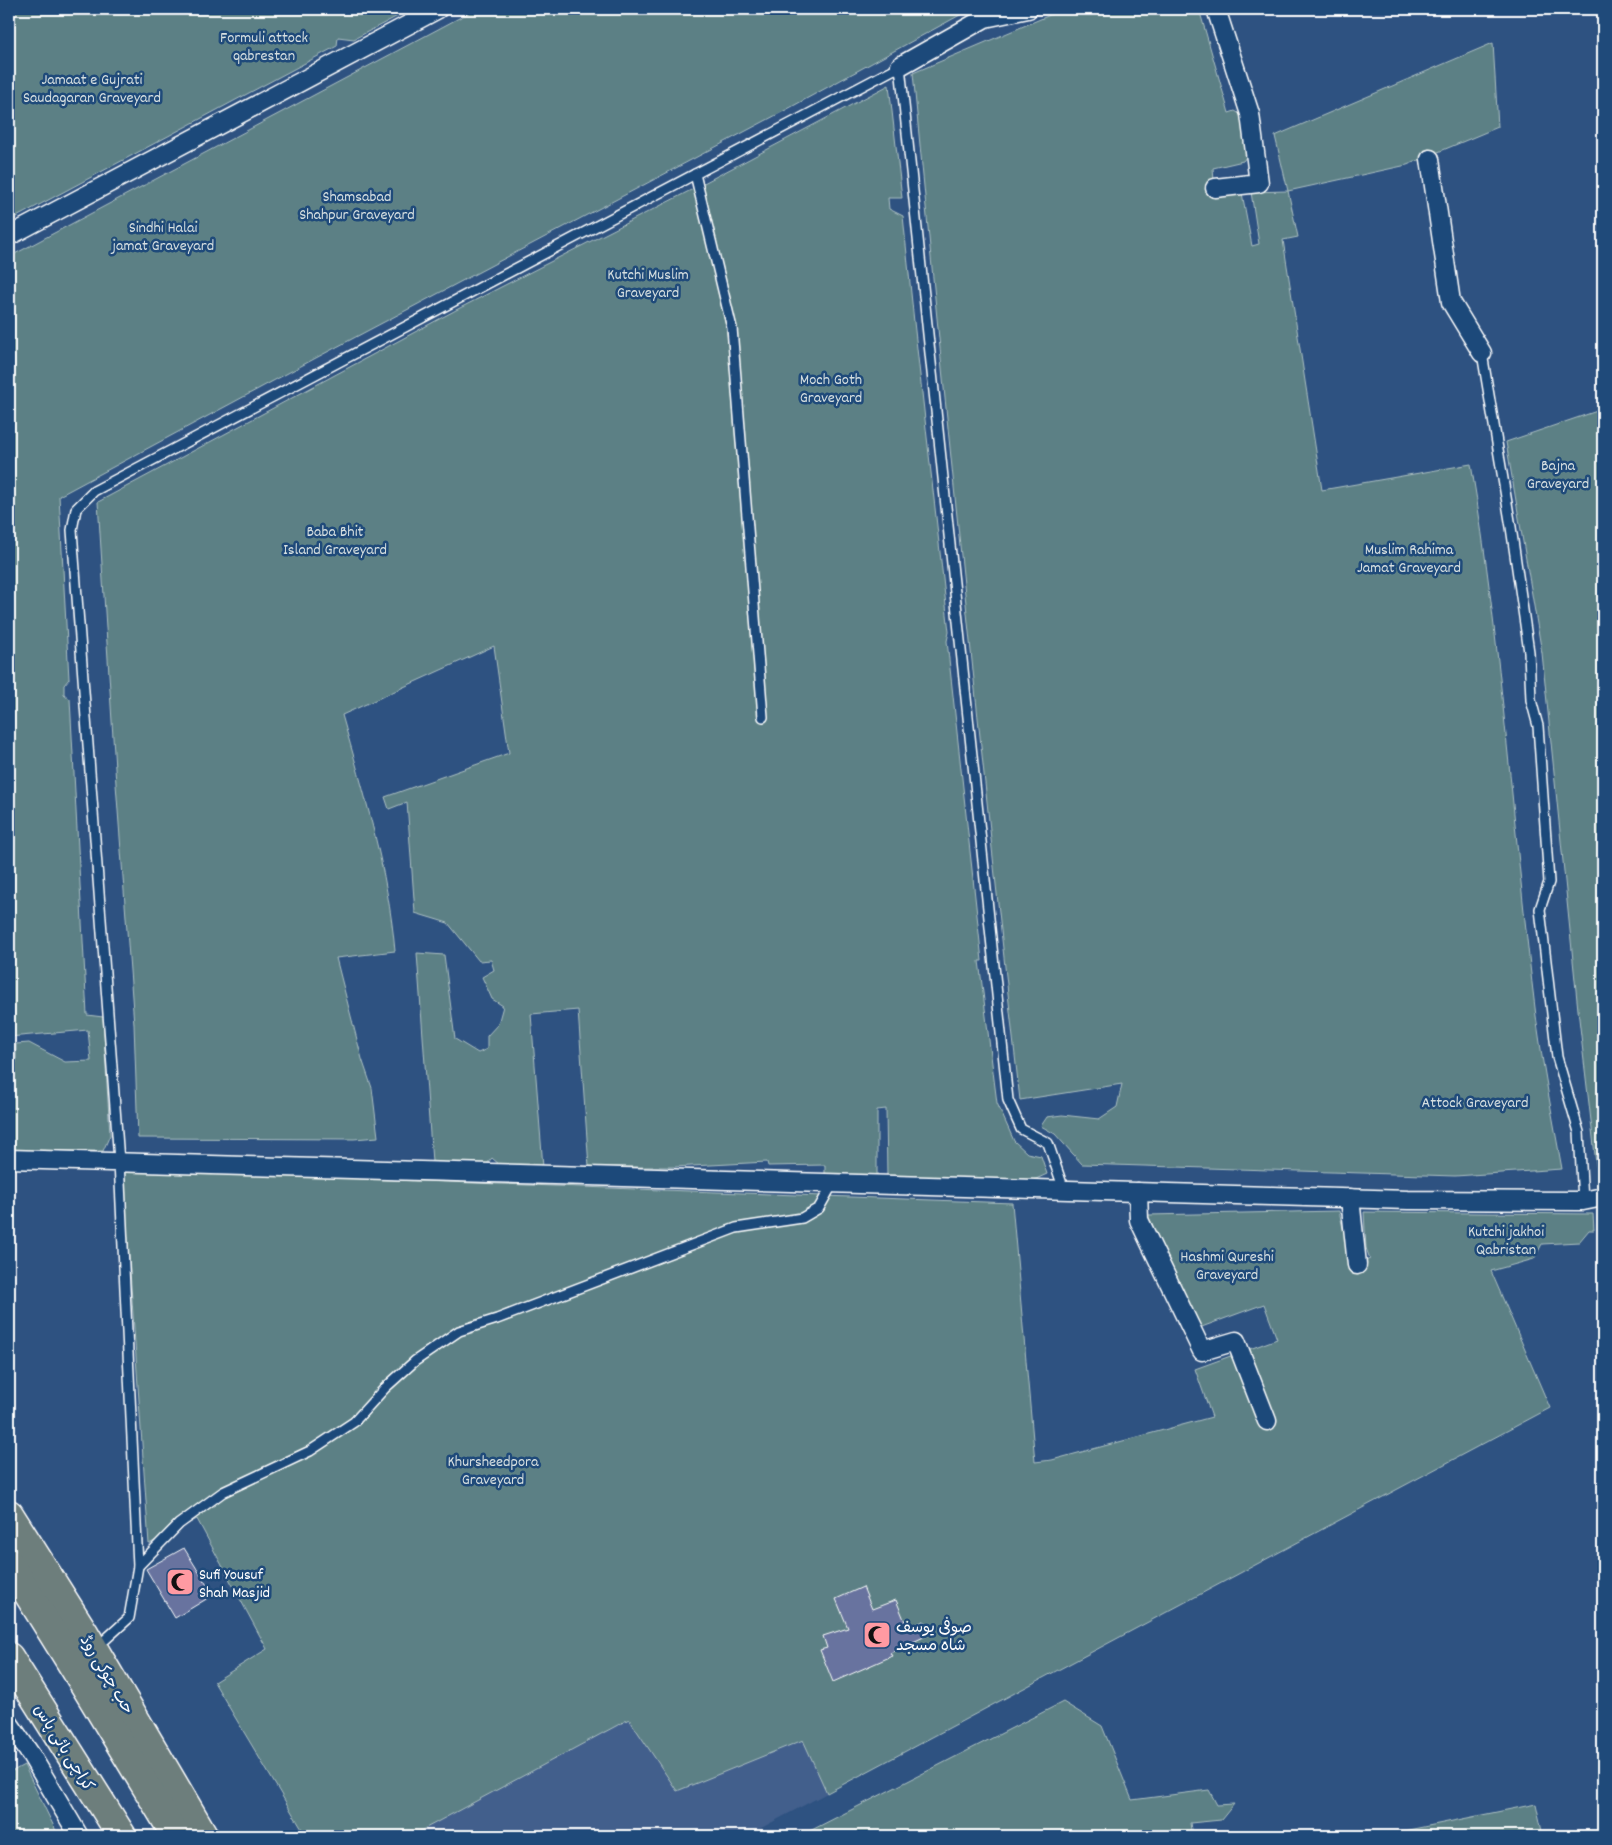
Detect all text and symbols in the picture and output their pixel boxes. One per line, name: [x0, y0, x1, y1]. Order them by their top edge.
park label: Formuli attock qabrestan: [220, 27, 308, 68]
park label: Jamaat e Gujrati Saudagaran Graveyard: [23, 69, 161, 110]
park label: Shamsabad Shahpur Graveyard: [299, 186, 415, 227]
park label: Sindhi Halai jamat Graveyard: [110, 217, 214, 258]
park label: Kutchi Muslim Graveyard: [607, 264, 689, 305]
park label: Moch Goth Graveyard: [800, 369, 862, 410]
park label: Bajna Graveyard: [1527, 455, 1589, 496]
park label: Baba Bhit Island Graveyard: [283, 521, 387, 562]
park label: Muslim Rahima Jamat Graveyard: [1357, 539, 1461, 580]
park label: Attock Graveyard: [1422, 1092, 1528, 1115]
park label: Kutchi jakhoi Qabristan: [1468, 1221, 1544, 1262]
park label: Hashmi Qureshi Graveyard: [1180, 1246, 1274, 1287]
park label: Khursheedpora Graveyard: [447, 1451, 539, 1492]
place label: Sufi Yousuf Shah Masjid: [199, 1564, 270, 1605]
mosque icon: Sufi Yousuf Shah Masjid: [165, 1567, 195, 1597]
place label: صوفی یوسف شاہ مسجد: [896, 1617, 972, 1658]
mosque icon: صوفی یوسف شاہ مسجد: [862, 1620, 892, 1650]
street label: حب چوکی روڈ: [73, 1631, 139, 1719]
street label: کراچی بائی پاس: [27, 1700, 99, 1796]

